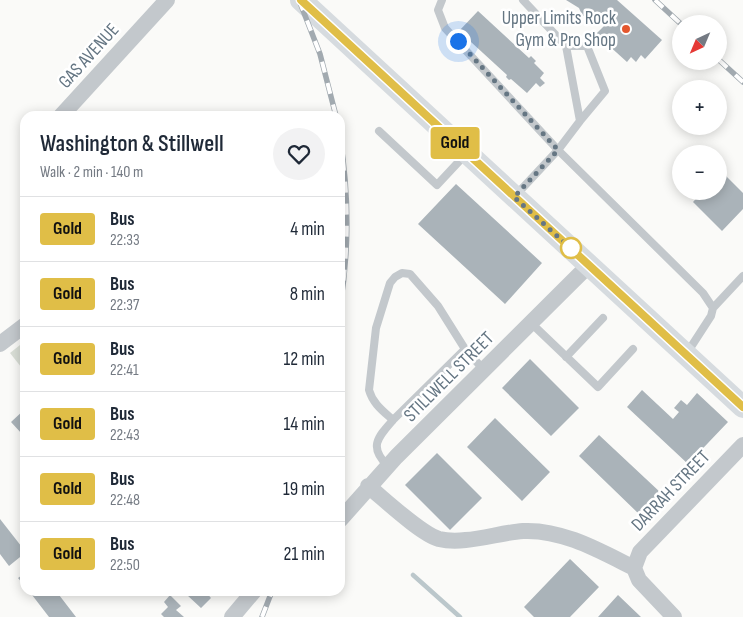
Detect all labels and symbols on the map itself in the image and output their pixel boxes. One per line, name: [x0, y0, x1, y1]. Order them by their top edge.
place label: Upper Limits Rock Gym & Pro Shop: [502, 7, 617, 52]
north arrow: [672, 15, 728, 70]
street label: GAS AVENUE: [54, 19, 124, 93]
marker: Upper Limits Rock Gym & Pro Shop: [620, 23, 632, 35]
your location: [446, 29, 471, 54]
line badge: Gold: [420, 127, 490, 159]
unlabelled marker: [560, 237, 582, 259]
street label: STILLWELL STREET: [399, 327, 499, 427]
street label: DARRAH STREET: [627, 446, 715, 536]

